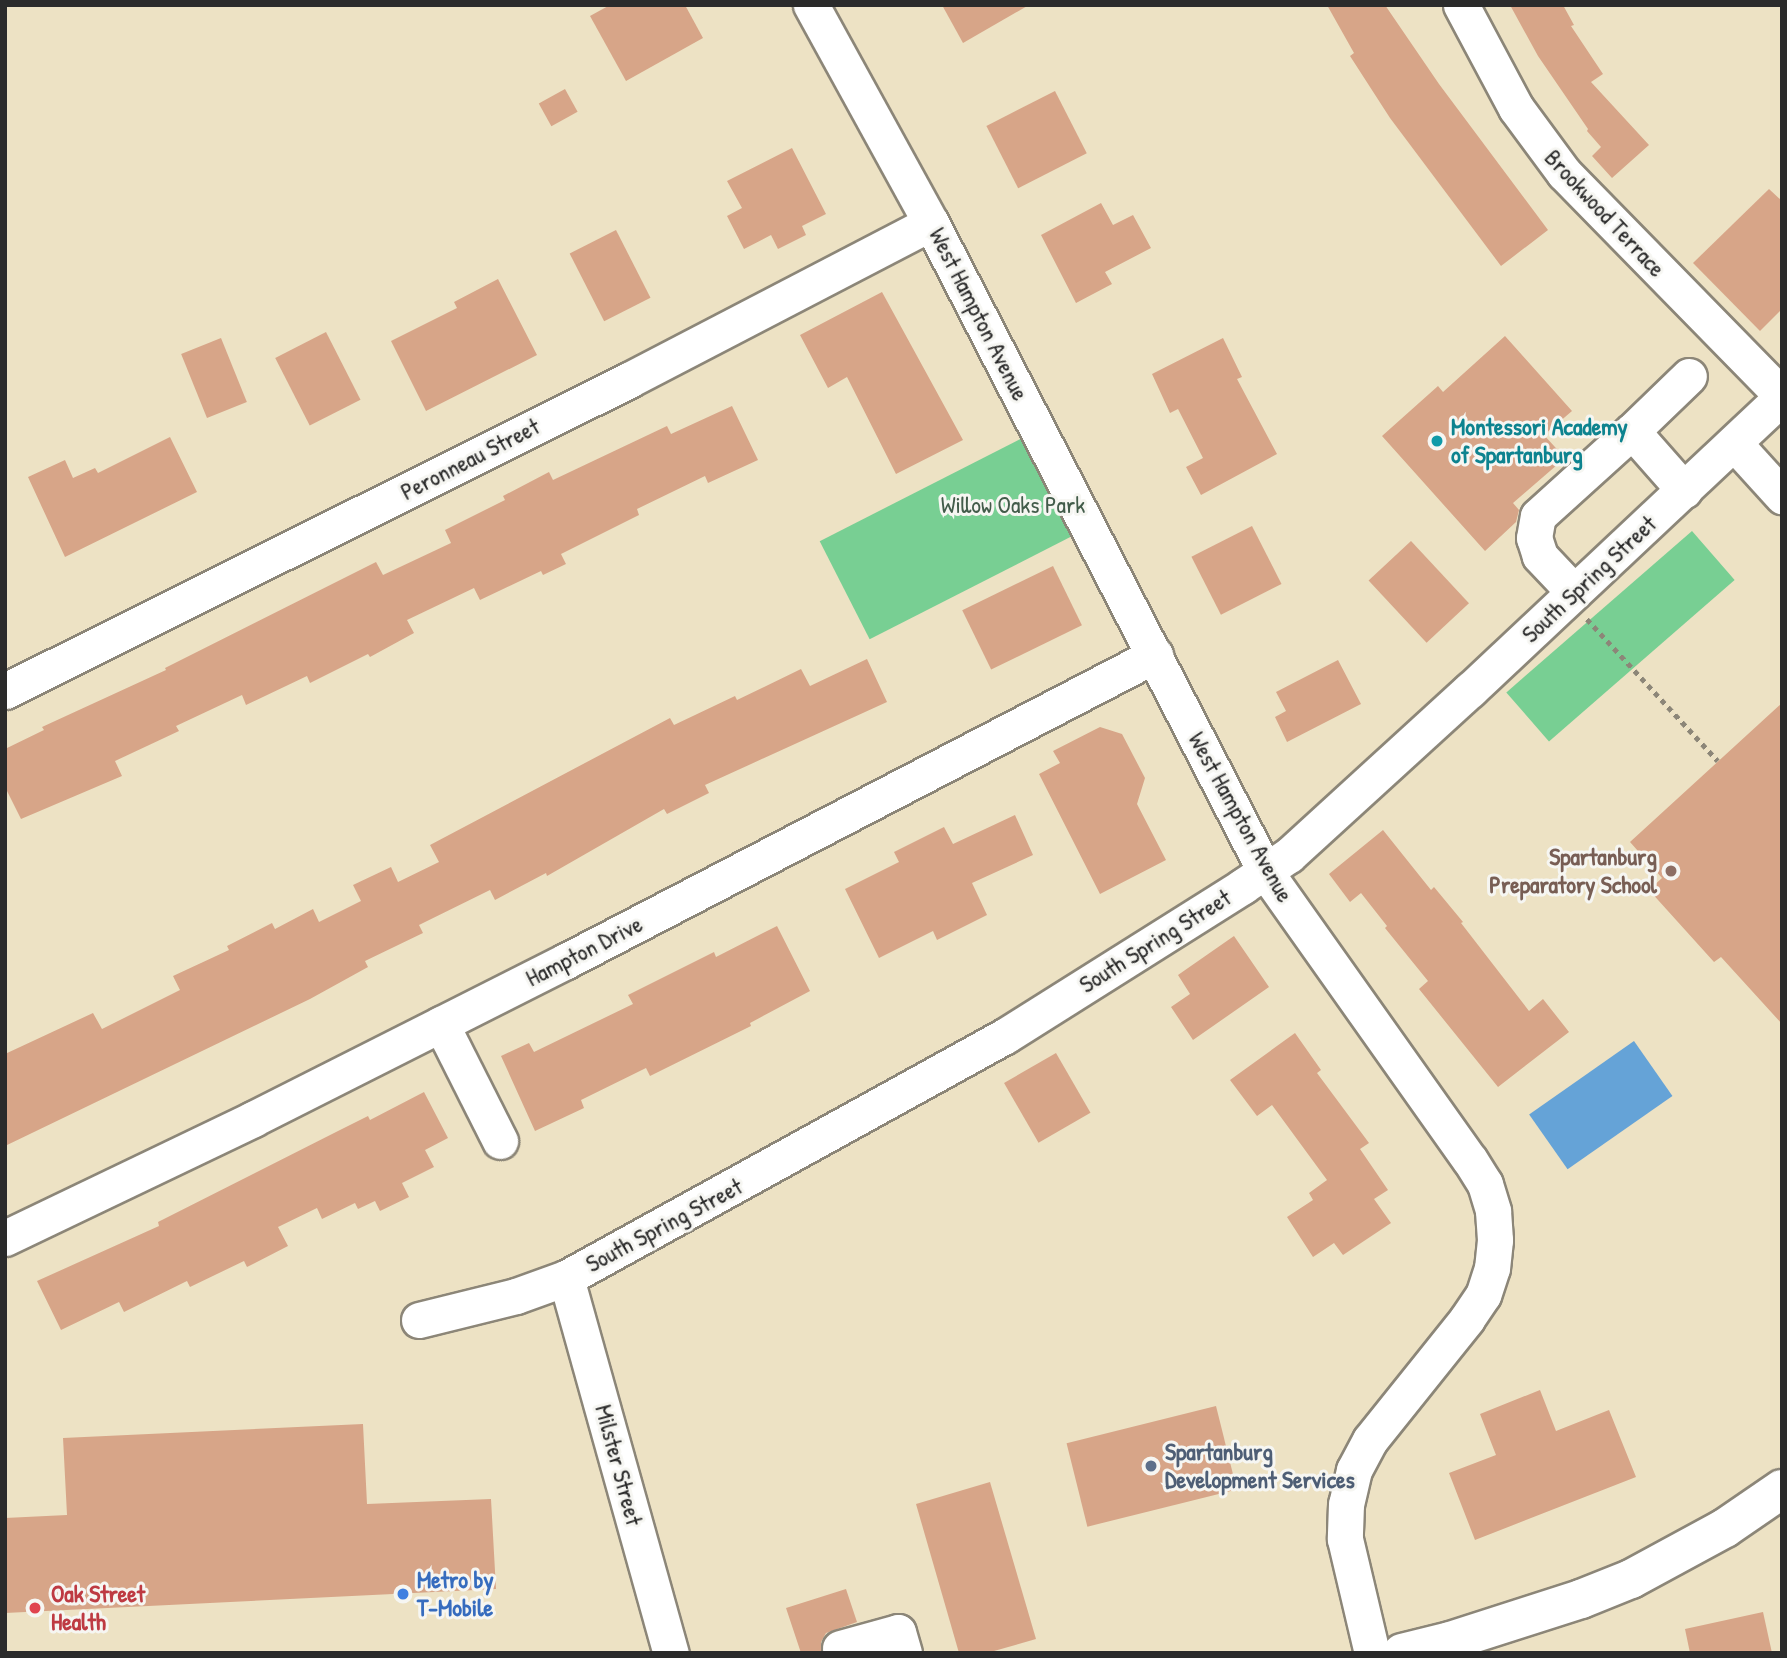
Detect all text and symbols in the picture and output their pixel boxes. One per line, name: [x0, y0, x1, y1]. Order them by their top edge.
street label: Brookwood Terrace: [1539, 143, 1671, 283]
street label: West Hampton Avenue: [923, 223, 1035, 405]
street label: Peronneau Street: [396, 412, 544, 506]
place label: Montessori Academy of Spartanburg: [1451, 413, 1628, 469]
marker: Montessori Academy of Spartanburg: [1429, 433, 1445, 449]
park label: Willow Oaks Park: [941, 491, 1085, 519]
street label: South Spring Street: [1516, 509, 1662, 649]
street label: West Hampton Avenue: [1182, 727, 1300, 907]
place label: Spartanburg Preparatory School: [1489, 843, 1657, 899]
marker: Spartanburg Preparatory School: [1663, 863, 1679, 879]
street label: South Spring Street: [1074, 883, 1236, 999]
street label: Hampton Drive: [521, 909, 647, 993]
street label: South Spring Street: [581, 1172, 747, 1278]
street label: Milster Street: [589, 1402, 649, 1528]
place label: Spartanburg Development Services: [1165, 1438, 1355, 1494]
marker: Spartanburg Development Services: [1143, 1458, 1159, 1474]
place label: Metro by T-Mobile: [417, 1566, 494, 1622]
place label: Oak Street Health: [51, 1580, 145, 1636]
marker: Metro by T-Mobile: [395, 1586, 411, 1602]
marker: Oak Street Health: [25, 1598, 45, 1618]

